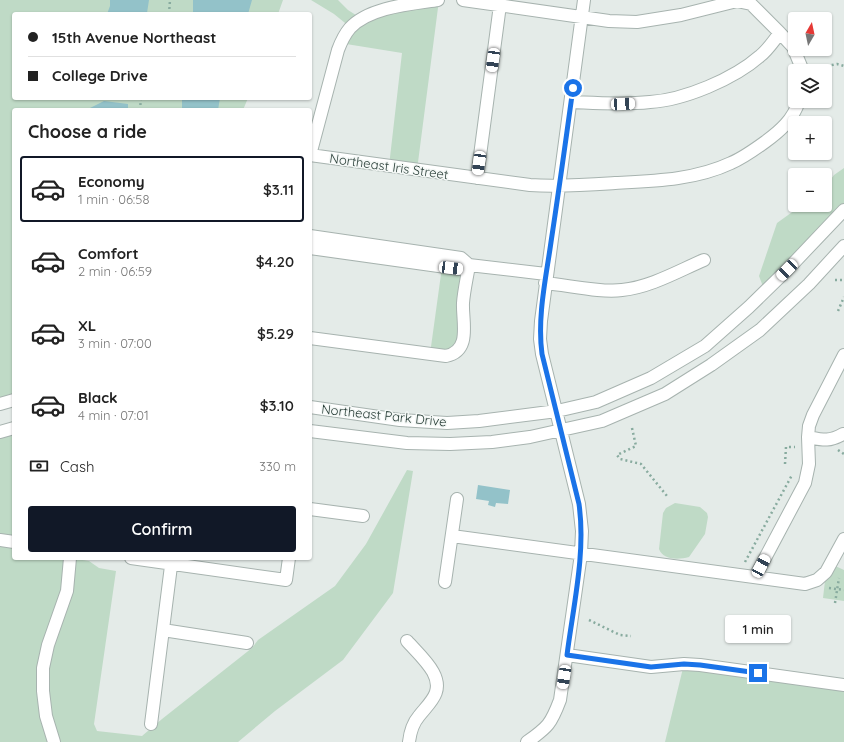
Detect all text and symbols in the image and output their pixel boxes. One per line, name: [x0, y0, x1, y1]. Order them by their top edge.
north arrow: [788, 12, 832, 56]
map controls: [788, 12, 832, 212]
text: 15th Avenue Northeast: [52, 28, 216, 47]
car: [485, 47, 501, 73]
button: layers: [788, 64, 832, 108]
text: College Drive: [52, 66, 148, 85]
route start: [564, 79, 582, 97]
car: [611, 97, 635, 111]
button: +: [788, 116, 832, 160]
text: Choose a ride: [28, 120, 147, 143]
street label: Northeast Iris Street: [329, 150, 449, 182]
car: [471, 150, 487, 176]
button: −: [788, 168, 832, 212]
icon: car: [30, 171, 66, 207]
text: Economy: [78, 172, 145, 191]
text: $3.11: [263, 180, 294, 199]
text: 1 min · 06:58: [78, 191, 149, 207]
icon: car: [30, 243, 66, 279]
text: Comfort: [78, 244, 139, 263]
text: $4.20: [256, 252, 294, 271]
car: [774, 257, 800, 283]
car: [438, 261, 464, 275]
text: 2 min · 06:59: [78, 263, 152, 279]
icon: car: [30, 315, 66, 351]
text: XL: [78, 316, 96, 335]
text: $5.29: [257, 324, 294, 343]
text: 3 min · 07:00: [78, 335, 152, 351]
icon: car: [30, 387, 66, 423]
text: Black: [78, 388, 118, 407]
text: $3.10: [260, 396, 294, 415]
street label: Northeast Park Drive: [321, 400, 447, 430]
text: 4 min · 07:01: [78, 407, 149, 423]
icon: cash: [28, 455, 50, 477]
text: Cash: [60, 457, 94, 476]
text: 330 m: [259, 458, 296, 474]
button: Confirm: [28, 506, 296, 552]
car: [750, 553, 772, 579]
callout: 1 min: [725, 615, 791, 643]
text: 1 min: [742, 621, 774, 637]
car: [556, 664, 572, 690]
route end: [749, 664, 767, 682]

